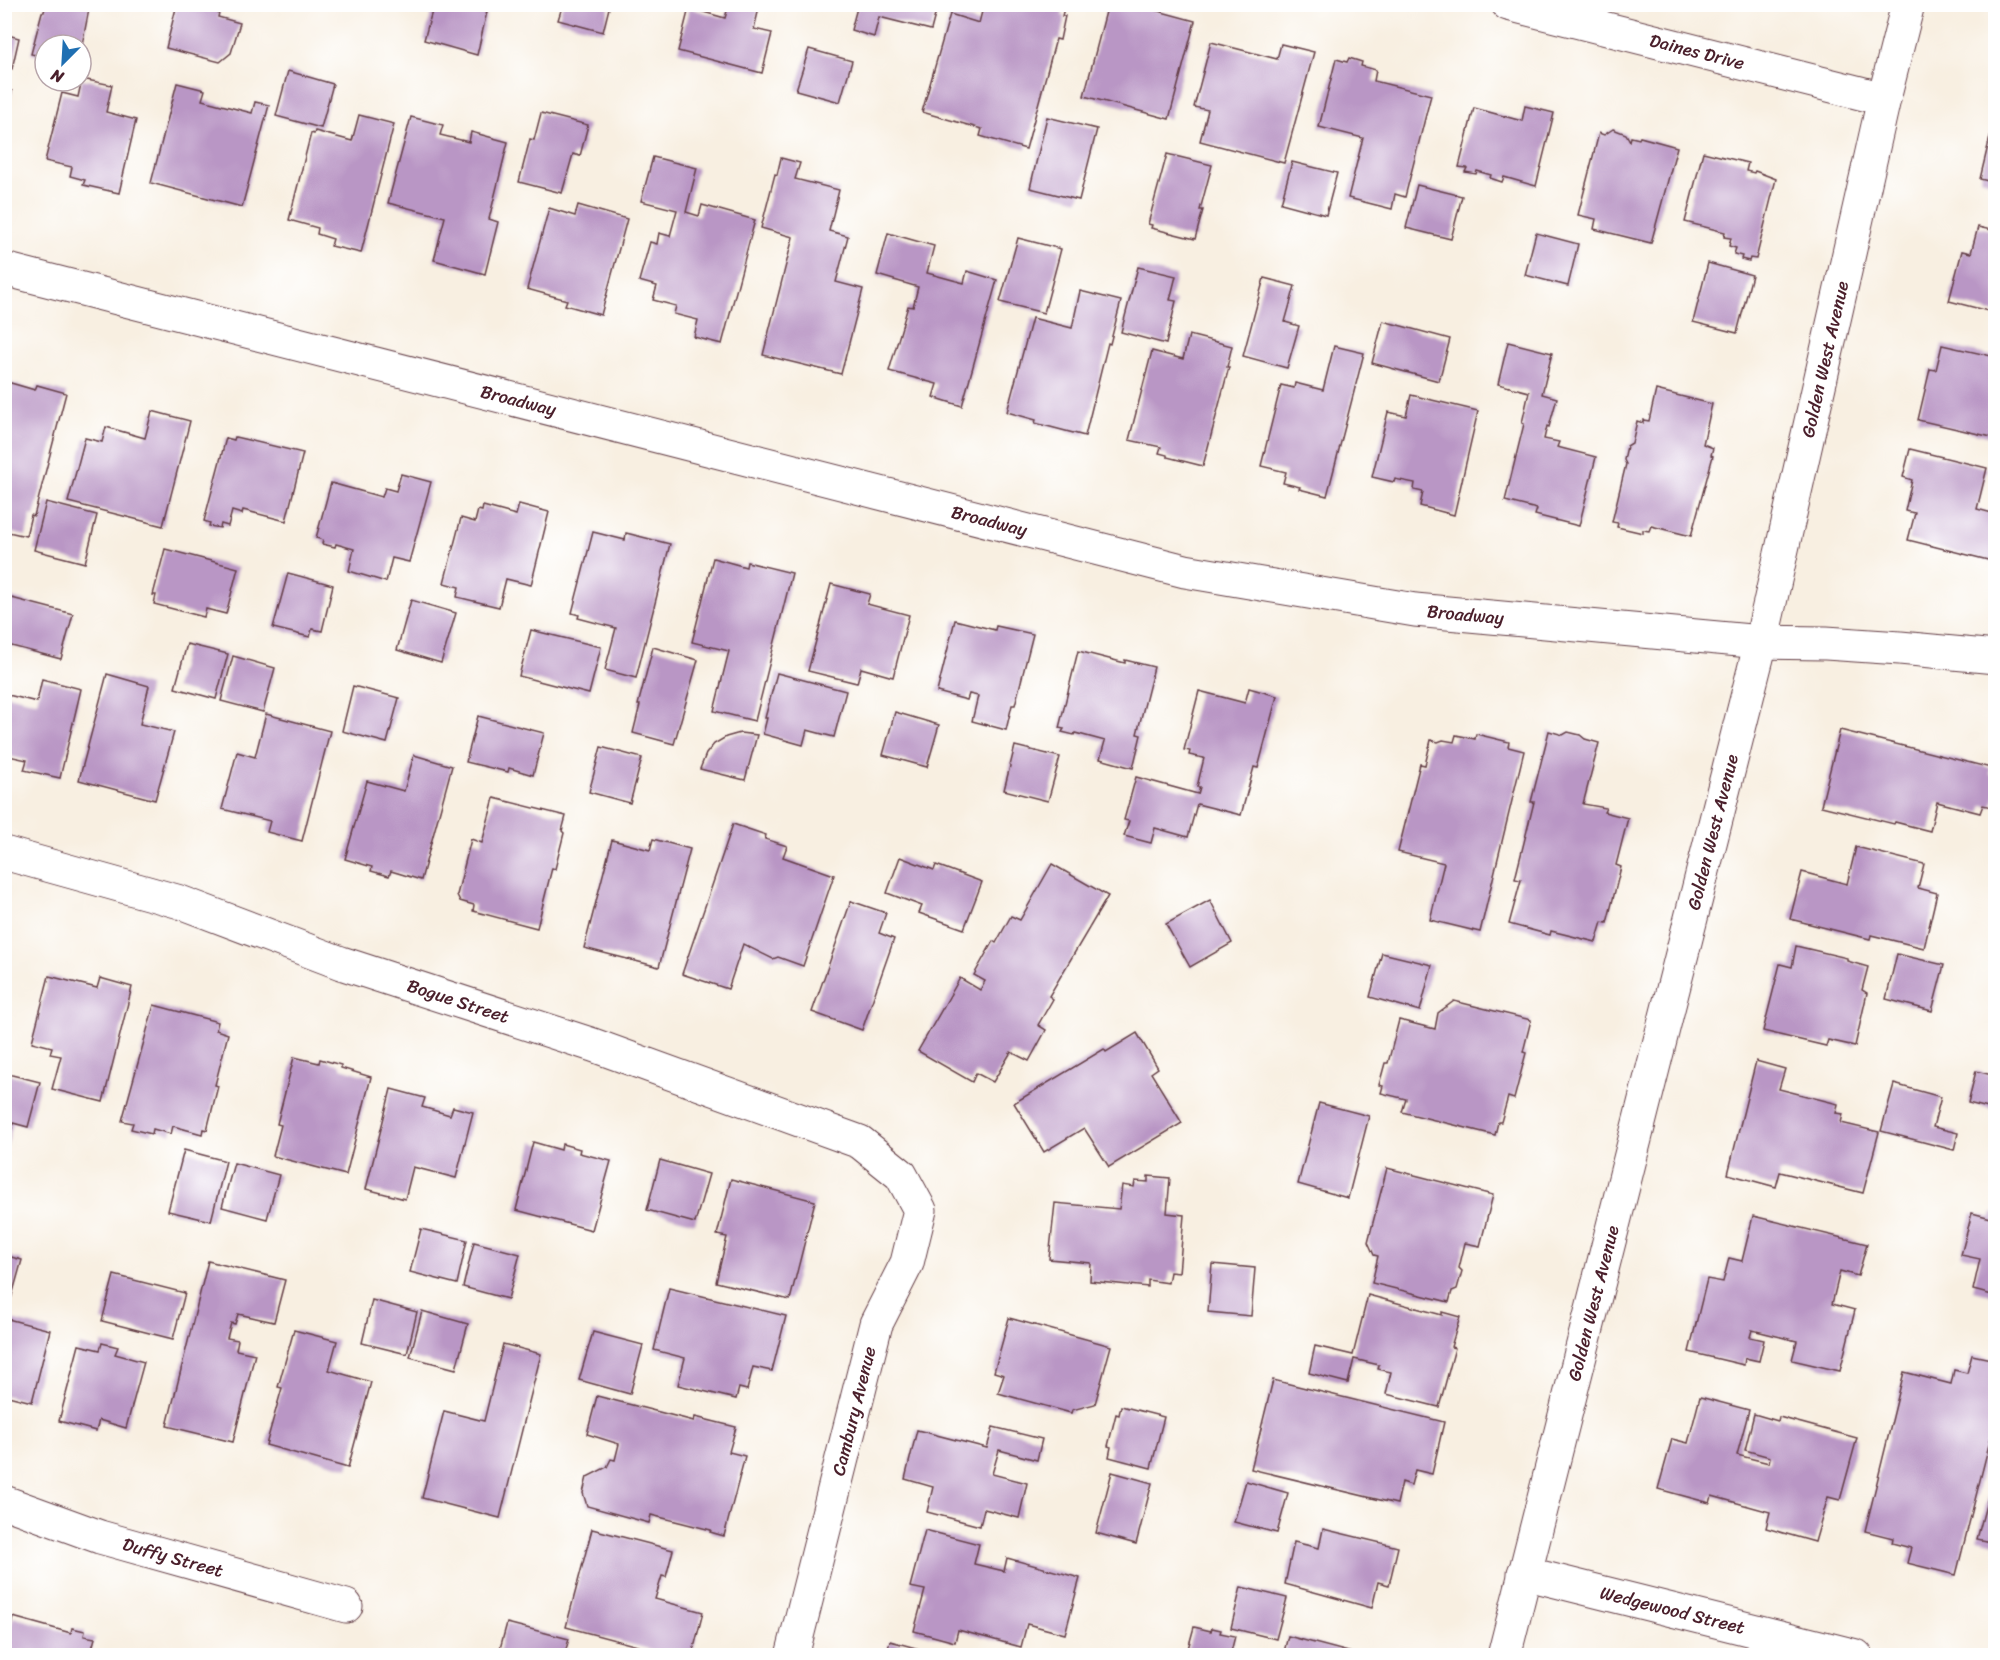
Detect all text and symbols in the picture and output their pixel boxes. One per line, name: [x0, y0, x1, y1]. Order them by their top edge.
street label: Daines Drive: [1646, 24, 1748, 79]
north arrow: [33, 33, 93, 93]
text: N: [45, 60, 69, 92]
street label: Golden West Avenue: [1792, 278, 1858, 441]
street label: Broadway: [477, 375, 560, 426]
street label: Broadway: [948, 496, 1031, 546]
street label: Broadway: [1426, 595, 1506, 634]
street label: Golden West Avenue: [1678, 750, 1748, 913]
street label: Bogue Street: [403, 970, 513, 1033]
street label: Golden West Avenue: [1558, 1222, 1629, 1384]
street label: Cambury Avenue: [822, 1343, 886, 1479]
street label: Duffy Street: [119, 1528, 227, 1587]
street label: Wedgewood Street: [1597, 1577, 1748, 1644]

